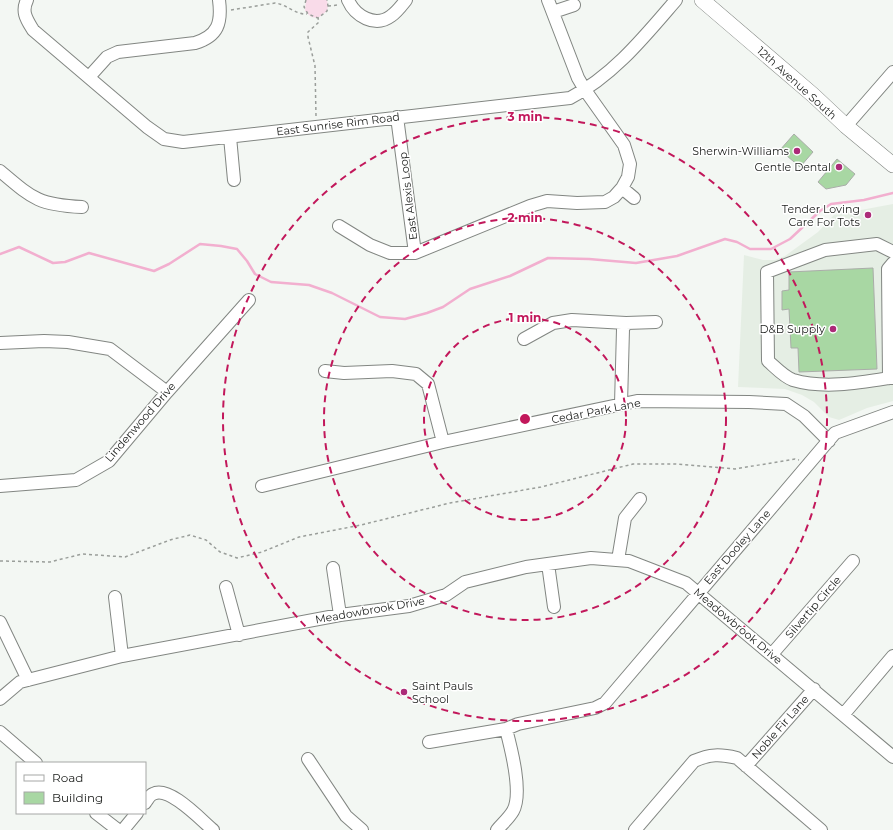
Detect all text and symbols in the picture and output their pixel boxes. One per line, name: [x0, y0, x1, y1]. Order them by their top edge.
street label: 12th Avenue South: [754, 44, 840, 122]
street label: East Sunrise Rim Road: [275, 109, 401, 139]
text: 3 min: [507, 109, 543, 124]
place label: Sherwin-Williams: [692, 144, 790, 158]
marker: Sherwin-Williams: [792, 146, 802, 156]
street label: East Alexis Loop: [396, 151, 420, 241]
place label: Gentle Dental: [755, 160, 831, 174]
marker: Gentle Dental: [834, 162, 844, 172]
place label: Tender Loving Care For Tots: [782, 202, 861, 229]
text: 2 min: [508, 210, 542, 225]
marker: Tender Loving Care For Tots: [863, 210, 873, 220]
text: 1 min: [509, 310, 541, 325]
place label: D&B Supply: [759, 322, 825, 336]
marker: D&B Supply: [828, 324, 838, 334]
street label: Lindenwood Drive: [102, 379, 179, 465]
street label: Cedar Park Lane: [550, 395, 642, 427]
centre of rings: [518, 412, 532, 426]
street label: East Dooley Lane: [701, 506, 774, 587]
street label: Silvertip Circle: [782, 573, 844, 641]
street label: Meadowbrook Drive: [691, 585, 785, 667]
street label: Meadowbrook Drive: [314, 593, 426, 627]
place label: Saint Pauls School: [412, 679, 474, 706]
marker: Saint Pauls School: [399, 687, 409, 697]
street label: Noble Fir Lane: [748, 692, 812, 762]
legend: [16, 762, 146, 814]
text: Road: [52, 770, 83, 785]
text: Building: [52, 790, 103, 805]

